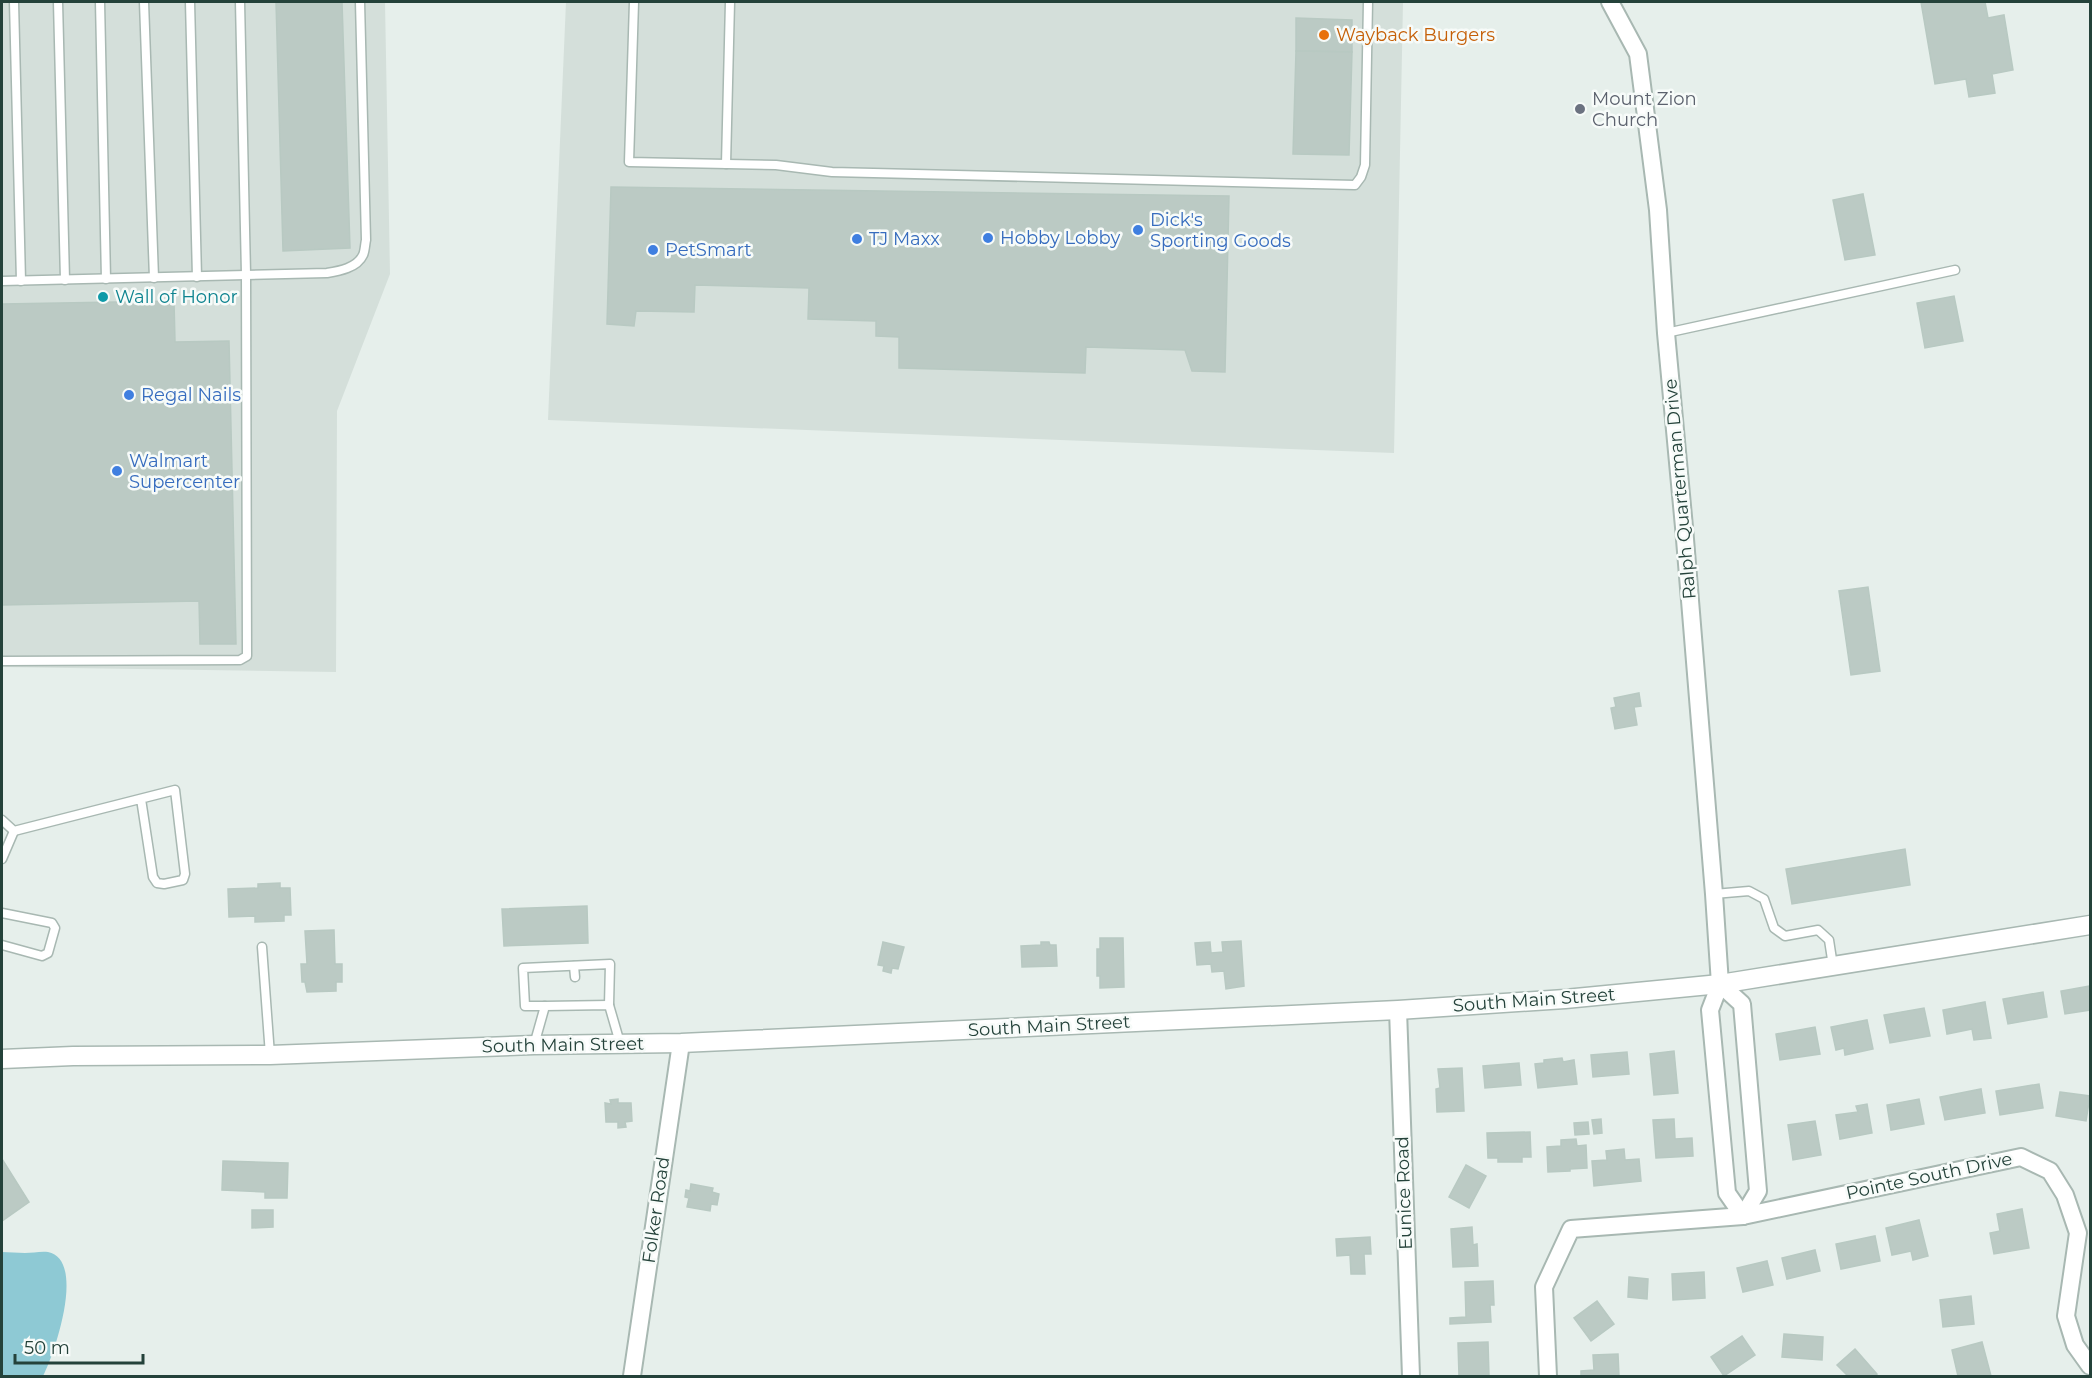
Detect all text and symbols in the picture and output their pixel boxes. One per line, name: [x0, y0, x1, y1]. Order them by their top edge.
place label: Wayback Burgers: [1336, 24, 1495, 46]
marker: Wayback Burgers: [1317, 28, 1331, 42]
place label: Mount Zion Church: [1592, 88, 1697, 131]
marker: Mount Zion Church: [1573, 102, 1587, 116]
place label: Dick's Sporting Goods: [1150, 209, 1291, 252]
marker: Dick's Sporting Goods: [1131, 223, 1145, 237]
place label: Hobby Lobby: [1000, 227, 1120, 249]
place label: TJ Maxx: [869, 228, 940, 250]
marker: Hobby Lobby: [981, 231, 995, 245]
marker: TJ Maxx: [850, 232, 864, 246]
place label: PetSmart: [665, 239, 751, 261]
marker: PetSmart: [646, 243, 660, 257]
place label: Wall of Honor: [115, 286, 238, 308]
marker: Wall of Honor: [96, 290, 110, 304]
street label: Ralph Quarterman Drive: [1659, 378, 1701, 600]
place label: Regal Nails: [141, 384, 241, 406]
marker: Regal Nails: [122, 388, 136, 402]
place label: Walmart Supercenter: [129, 450, 240, 493]
marker: Walmart Supercenter: [110, 464, 124, 478]
street label: South Main Street: [1452, 983, 1616, 1017]
street label: South Main Street: [967, 1011, 1131, 1041]
street label: South Main Street: [482, 1033, 644, 1057]
street label: Eunice Road: [1391, 1136, 1417, 1250]
street label: Pointe South Drive: [1844, 1148, 2014, 1204]
street label: Folker Road: [638, 1155, 674, 1265]
scale bar: [15, 1327, 142, 1365]
text: 50 m: [24, 1337, 70, 1359]

